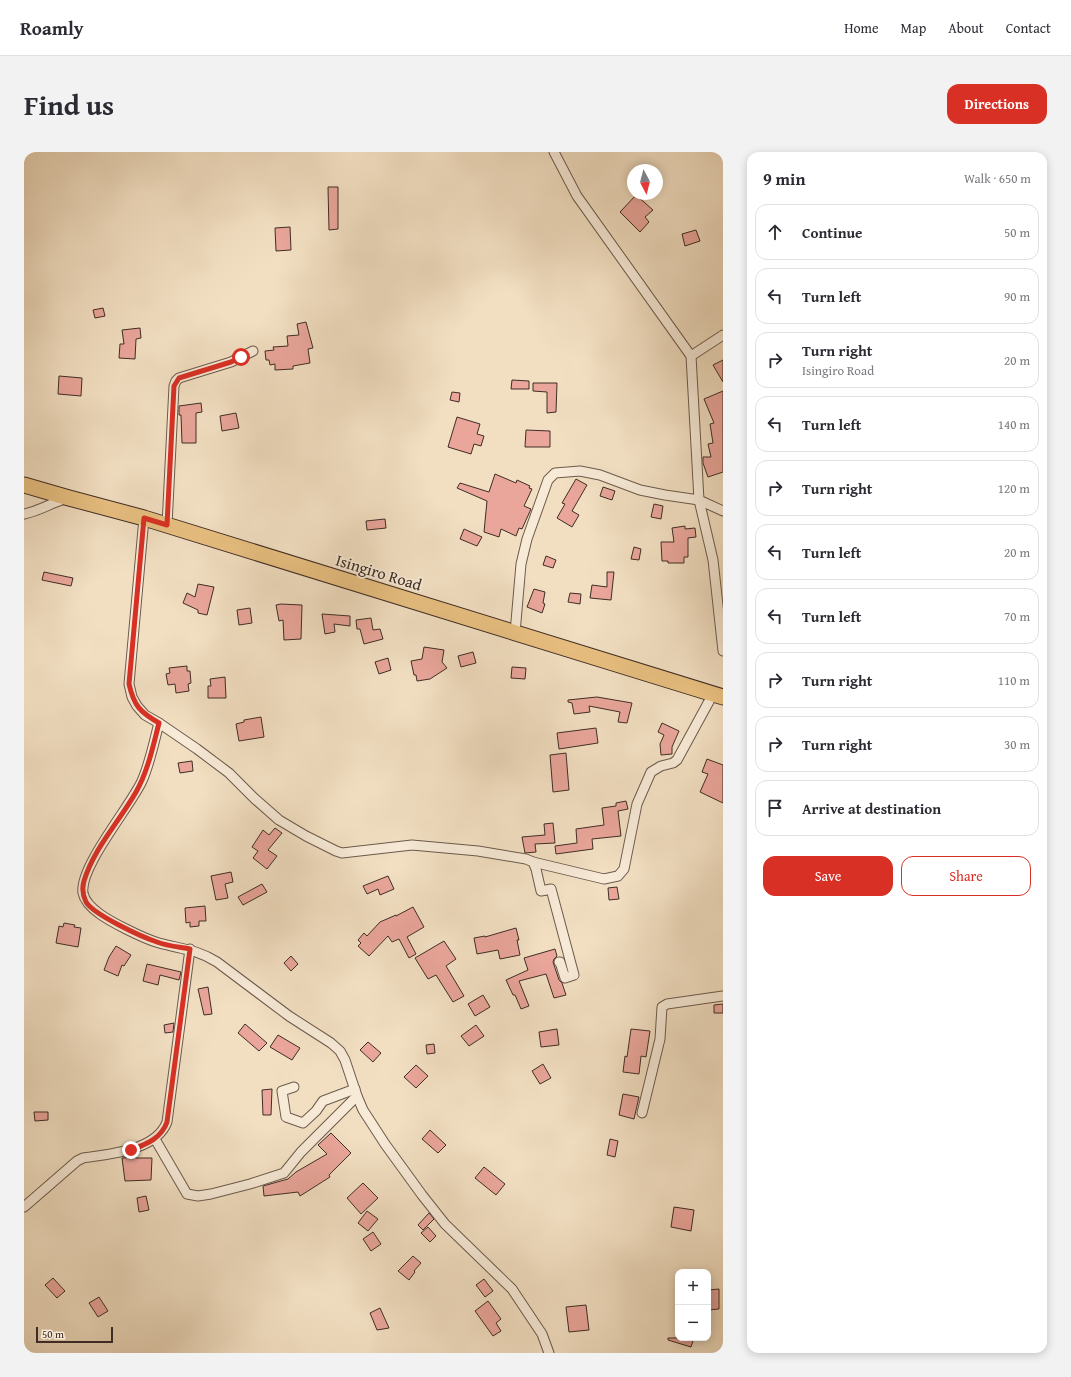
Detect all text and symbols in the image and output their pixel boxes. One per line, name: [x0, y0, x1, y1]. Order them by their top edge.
text: Roamly: [20, 14, 84, 42]
text: Home: [844, 18, 879, 38]
text: Map: [901, 18, 926, 38]
text: About: [948, 18, 984, 38]
text: Contact: [1006, 18, 1051, 38]
text: Find us: [24, 84, 114, 125]
button: Directions: [947, 84, 1047, 124]
north arrow: [627, 164, 663, 200]
text: 9 min: [763, 166, 805, 191]
text: Walk · 650 m: [964, 169, 1031, 188]
icon: ahead: [764, 221, 786, 243]
text: Continue: [802, 222, 863, 243]
text: 50 m: [1004, 223, 1030, 242]
icon: left: [764, 285, 786, 307]
text: Turn left: [802, 286, 861, 307]
text: 90 m: [1004, 287, 1030, 306]
text: Turn right: [802, 340, 873, 361]
route start: [232, 348, 250, 366]
icon: right: [764, 349, 786, 371]
text: 20 m: [1004, 351, 1030, 370]
text: Isingiro Road: [802, 361, 874, 380]
icon: left: [764, 413, 786, 435]
text: Turn left: [802, 414, 861, 435]
text: 140 m: [998, 415, 1030, 434]
icon: right: [764, 477, 786, 499]
text: Turn right: [802, 478, 873, 499]
text: 120 m: [998, 479, 1030, 498]
icon: left: [764, 541, 786, 563]
text: Turn left: [802, 542, 861, 563]
text: 20 m: [1004, 543, 1030, 562]
street label: Isingiro Road: [333, 548, 425, 597]
icon: left: [764, 605, 786, 627]
text: Turn left: [802, 606, 861, 627]
text: 70 m: [1004, 607, 1030, 626]
icon: right: [764, 669, 786, 691]
text: Turn right: [802, 670, 873, 691]
text: 110 m: [998, 671, 1030, 690]
icon: right: [764, 733, 786, 755]
text: Turn right: [802, 734, 873, 755]
text: 30 m: [1004, 735, 1030, 754]
icon: arrive: [764, 797, 786, 819]
text: Arrive at destination: [802, 798, 941, 819]
button: Save: [763, 856, 893, 896]
button: Share: [901, 856, 1031, 896]
route end: [122, 1141, 140, 1159]
map controls: [675, 1269, 711, 1341]
button: +: [675, 1269, 711, 1305]
button: −: [675, 1305, 711, 1341]
scale bar: [36, 1325, 113, 1344]
text: 50 m: [42, 1326, 64, 1342]

